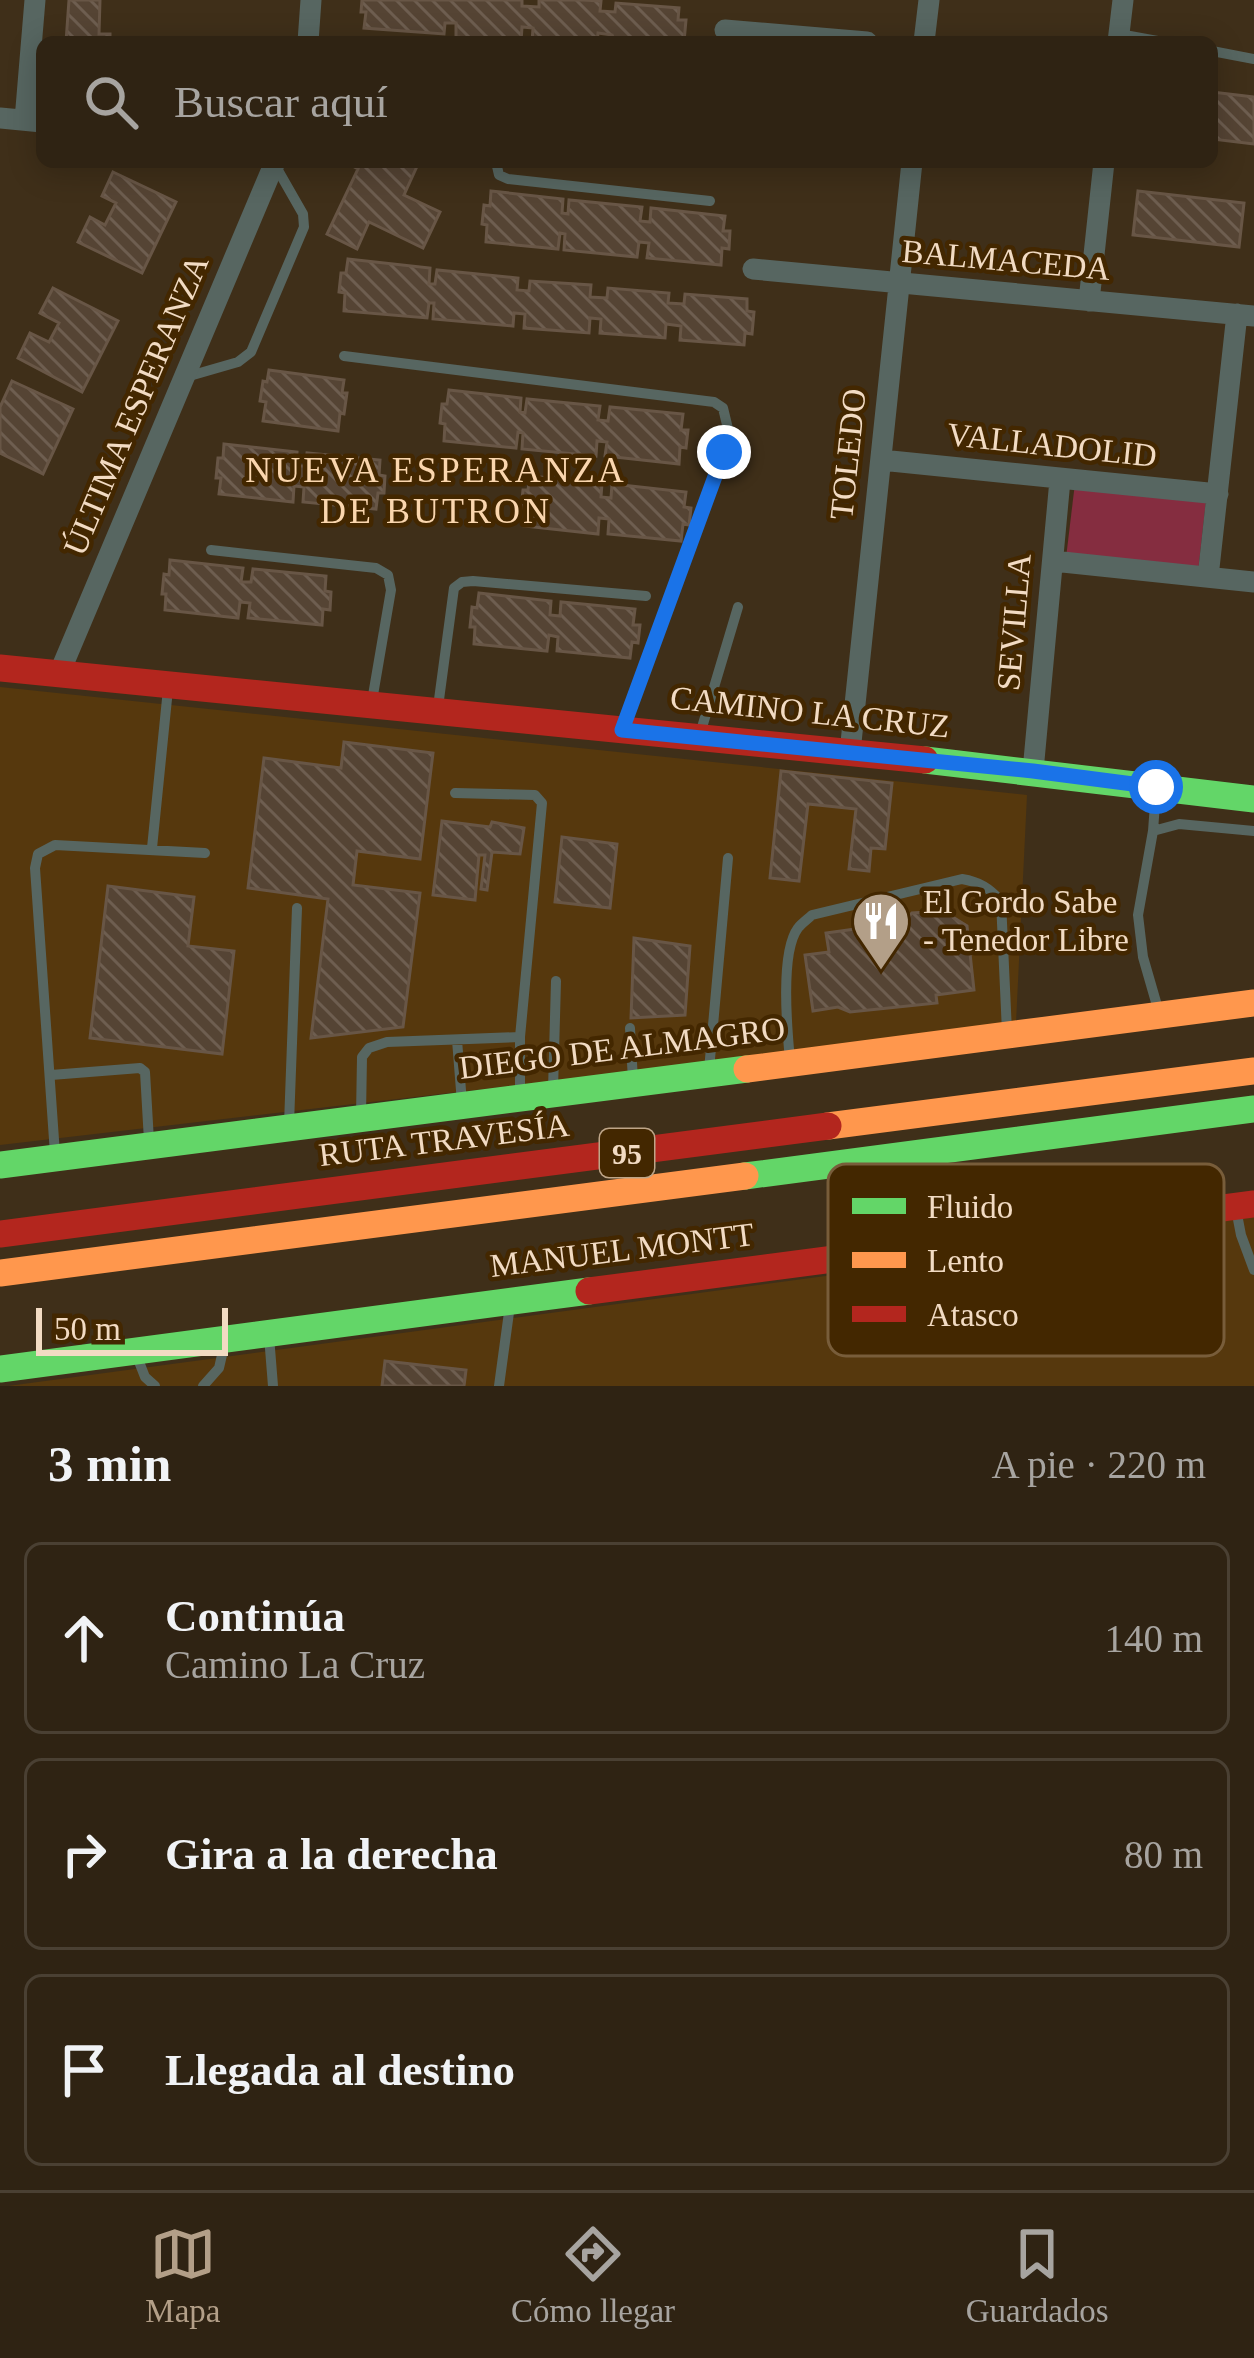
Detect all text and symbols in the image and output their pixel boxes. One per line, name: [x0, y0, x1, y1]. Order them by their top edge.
search box: [36, 36, 1218, 168]
icon: search: [78, 69, 144, 135]
text: Buscar aquí: [174, 77, 388, 127]
street label: BALMACEDA: [900, 233, 1112, 287]
street label: ÚLTIMA ESPERANZA: [56, 249, 216, 560]
street label: TOLEDO: [823, 387, 873, 521]
street label: VALLADOLID: [946, 416, 1158, 474]
route end: [697, 425, 751, 479]
district label: NUEVA ESPERANZA DE BUTRON: [245, 450, 627, 531]
street label: SEVILLA: [990, 552, 1038, 692]
street label: CAMINO LA CRUZ: [669, 679, 951, 745]
route start: [1129, 760, 1183, 814]
place label: El Gordo Sabe - Tenedor Libre: [923, 884, 1129, 958]
restaurant icon: El Gordo Sabe - Tenedor Libre: [850, 890, 912, 972]
street label: DIEGO DE ALMAGRO: [457, 1010, 787, 1086]
street label: RUTA TRAVESÍA: [317, 1107, 571, 1173]
road number: 95: [600, 1129, 654, 1177]
legend: [828, 1164, 1224, 1356]
text: Fluido: [927, 1189, 1013, 1225]
street label: MANUEL MONTT: [488, 1216, 756, 1284]
text: Lento: [927, 1243, 1004, 1279]
text: Atasco: [927, 1297, 1019, 1333]
scale bar: [36, 1302, 228, 1355]
text: 50 m: [54, 1311, 121, 1347]
text: 3 min: [48, 1436, 171, 1492]
text: A pie · 220 m: [992, 1443, 1206, 1486]
text: Continúa: [165, 1591, 345, 1641]
icon: ahead: [51, 1605, 117, 1671]
text: 140 m: [1104, 1617, 1203, 1660]
text: Camino La Cruz: [165, 1643, 425, 1686]
icon: right: [51, 1821, 117, 1887]
text: Gira a la derecha: [165, 1829, 498, 1879]
text: 80 m: [1124, 1833, 1203, 1876]
icon: arrive: [51, 2037, 117, 2103]
text: Llegada al destino: [165, 2045, 515, 2095]
tab: Mapa: [145, 2221, 220, 2330]
tab: Cómo llegar: [511, 2221, 675, 2330]
tab: Guardados: [966, 2221, 1109, 2330]

